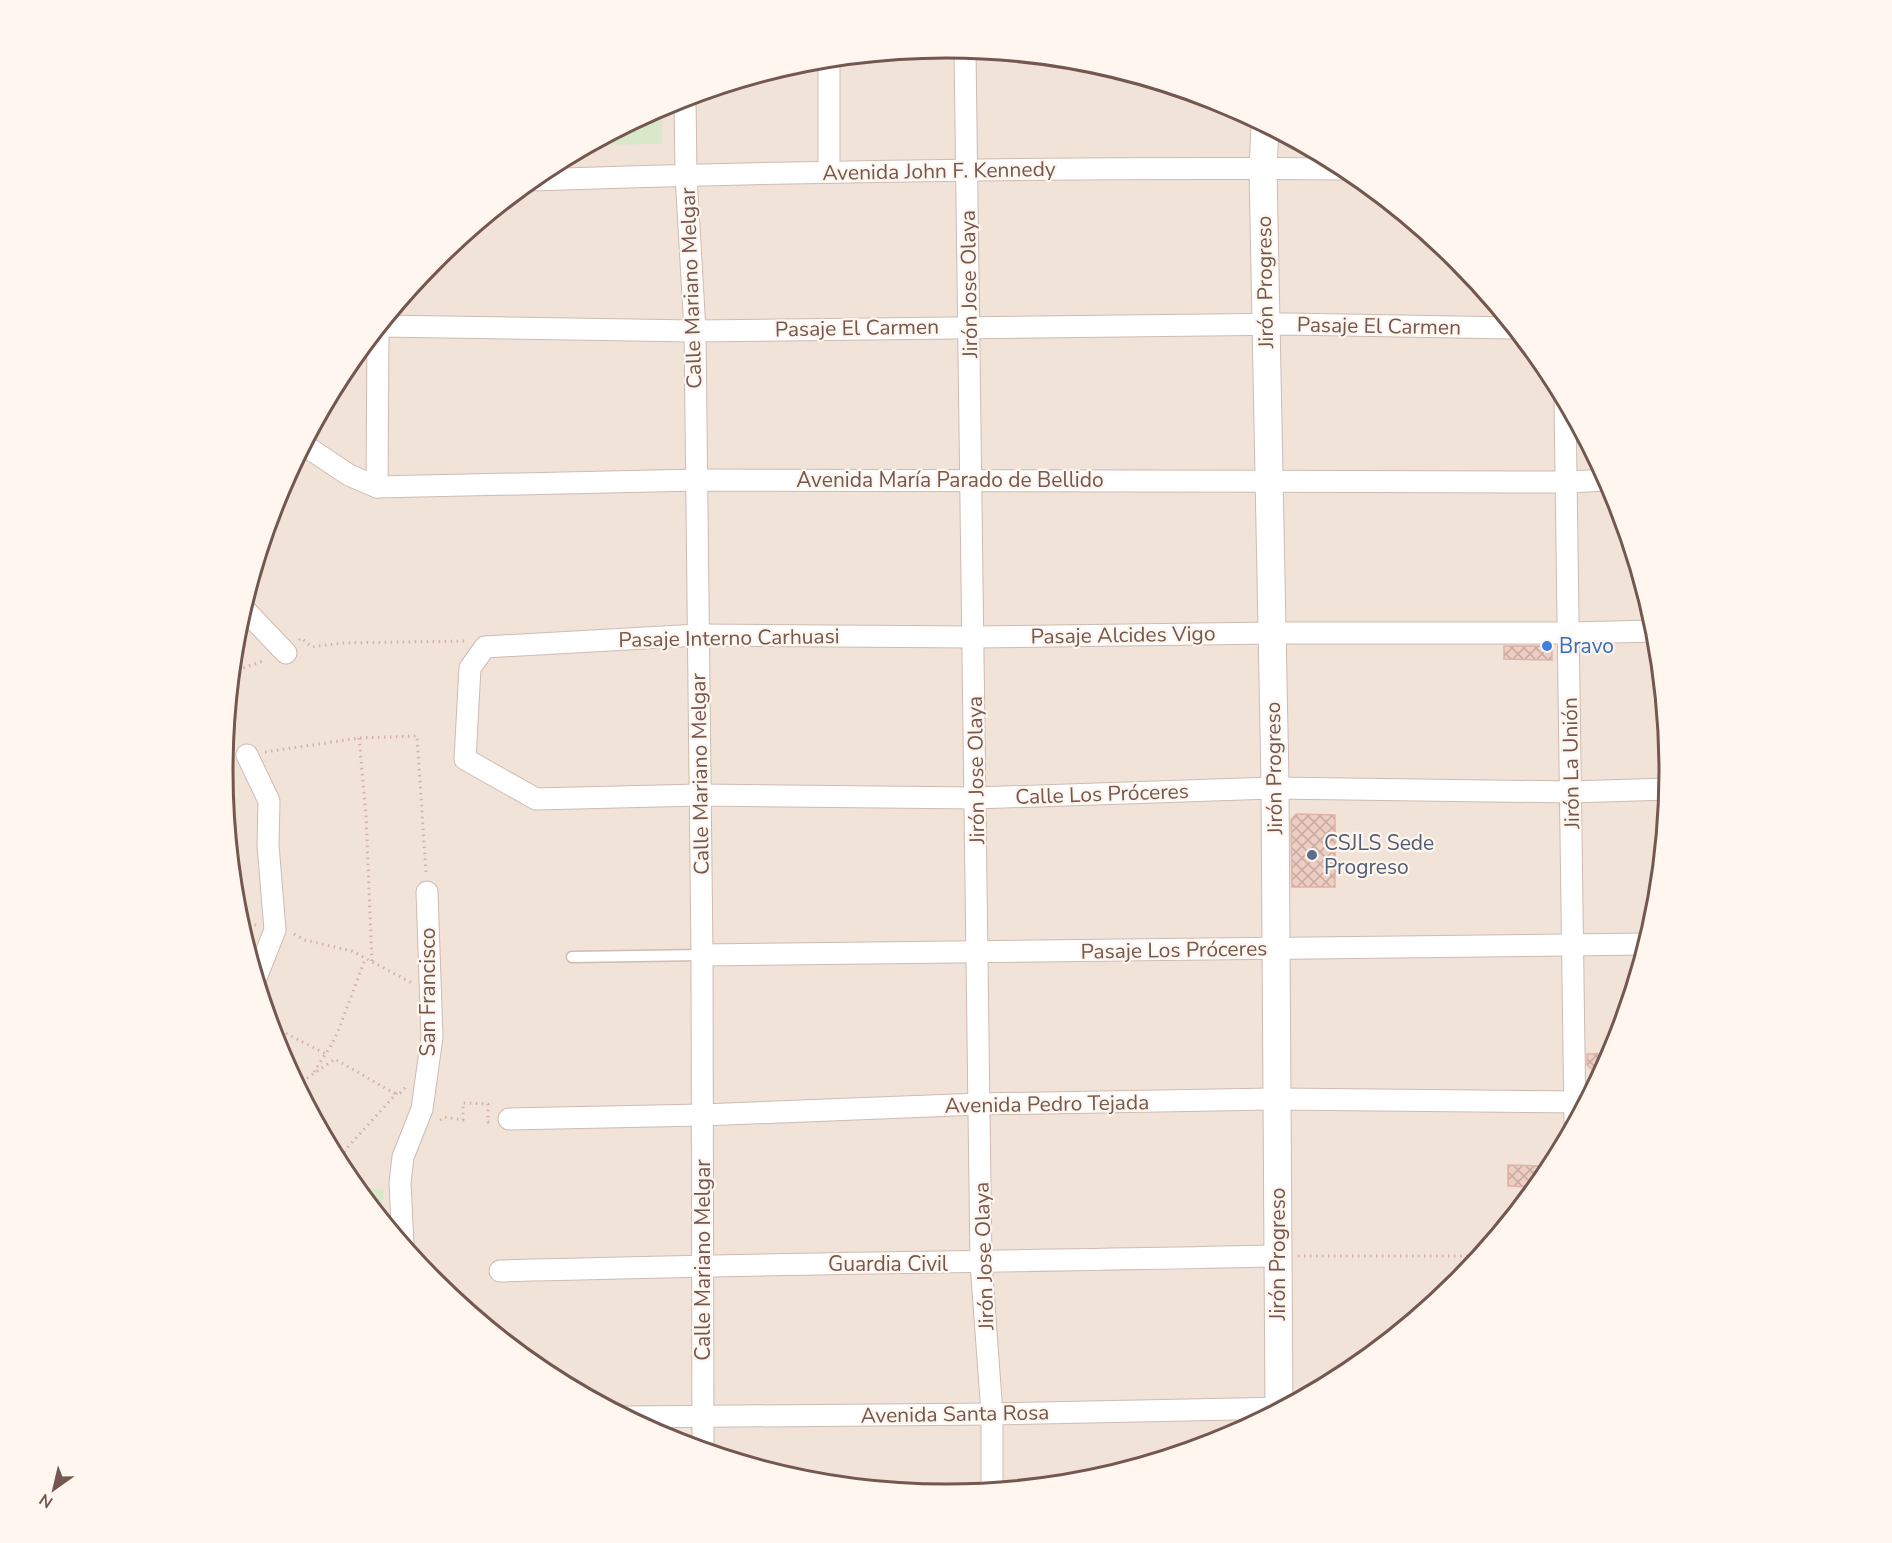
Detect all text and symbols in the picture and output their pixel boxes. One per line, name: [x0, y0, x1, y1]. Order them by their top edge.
street label: Avenida John F. Kennedy: [822, 155, 1056, 187]
street label: Calle Mariano Melgar: [673, 186, 709, 389]
street label: Jirón Jose Olaya: [954, 210, 984, 359]
street label: Jirón Progreso: [1250, 215, 1280, 350]
street label: Pasaje El Carmen: [1297, 311, 1461, 341]
street label: Pasaje El Carmen: [775, 313, 939, 343]
street label: Avenida María Parado de Bellido: [796, 466, 1104, 494]
street label: Pasaje Alcides Vigo: [1030, 619, 1216, 651]
street label: Pasaje Interno Carhuasi: [618, 622, 840, 654]
place label: Bravo: [1559, 632, 1614, 660]
marker: Bravo: [1540, 639, 1554, 653]
street label: Calle Mariano Melgar: [684, 672, 716, 875]
street label: Jirón Jose Olaya: [961, 696, 991, 845]
street label: Jirón La Unión: [1556, 697, 1586, 830]
street label: Jirón Progreso: [1259, 701, 1289, 836]
street label: Calle Los Próceres: [1015, 777, 1189, 811]
place label: CSJLS Sede Progreso: [1324, 829, 1434, 881]
marker: CSJLS Sede Progreso: [1305, 848, 1319, 862]
street label: San Francisco: [414, 927, 442, 1057]
street label: Pasaje Los Próceres: [1080, 934, 1268, 966]
street label: Avenida Pedro Tejada: [945, 1088, 1149, 1120]
street label: Calle Mariano Melgar: [689, 1159, 717, 1361]
street label: Jirón Jose Olaya: [967, 1181, 1001, 1332]
street label: Jirón Progreso: [1264, 1188, 1292, 1321]
street label: Guardia Civil: [828, 1250, 949, 1278]
street label: Avenida Santa Rosa: [860, 1398, 1050, 1430]
north arrow: [24, 1459, 84, 1519]
text: N: [35, 1488, 57, 1513]

